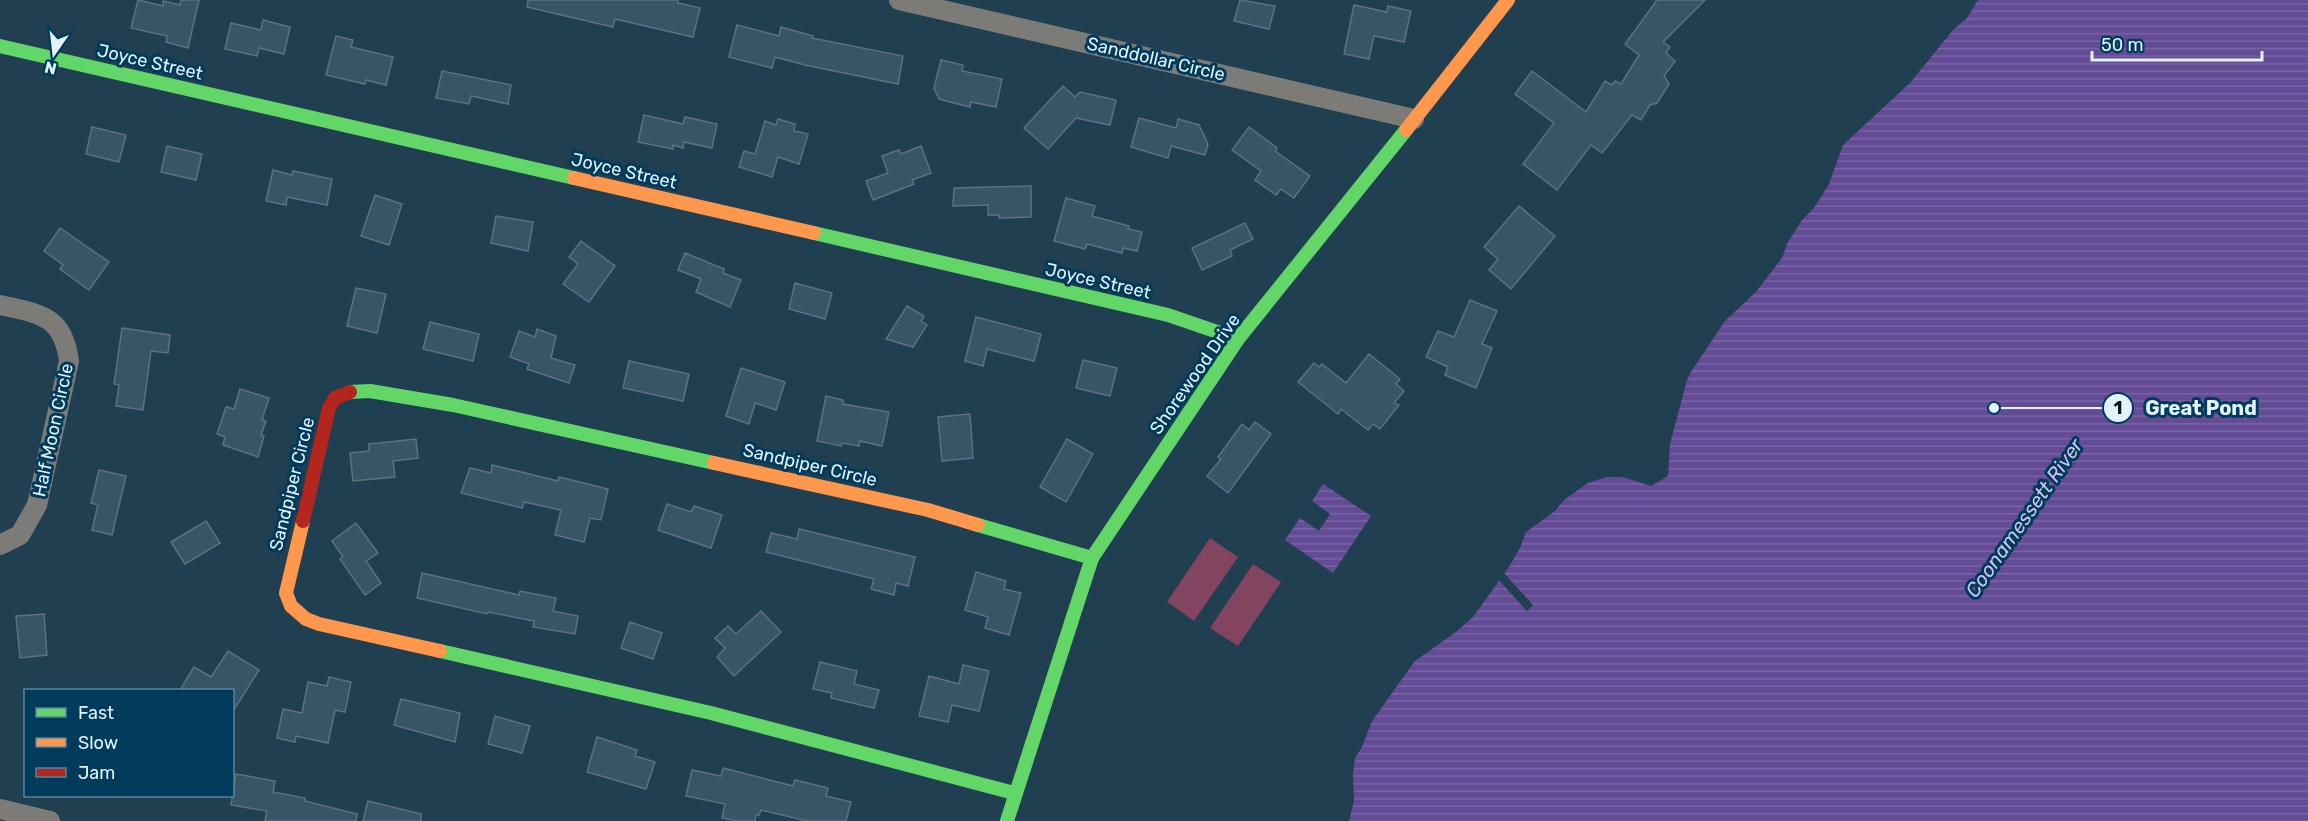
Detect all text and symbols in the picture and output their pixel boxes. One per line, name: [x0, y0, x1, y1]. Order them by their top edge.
north arrow: [24, 24, 84, 84]
scale bar: [2092, 24, 2262, 62]
street label: Sanddollar Circle: [1085, 32, 1227, 86]
text: 50 m: [2101, 34, 2144, 56]
street label: Joyce Street: [95, 39, 205, 85]
text: N: [43, 57, 58, 79]
street label: Joyce Street: [569, 148, 679, 194]
street label: Joyce Street: [1043, 258, 1153, 304]
street label: Shorewood Drive: [1145, 309, 1245, 439]
street label: Half Moon Circle: [28, 361, 78, 499]
callout: Great Pond: [2103, 389, 2269, 427]
text: Great Pond: [2145, 396, 2257, 420]
text: 1: [2114, 397, 2122, 419]
street label: Sandpiper Circle: [265, 415, 319, 553]
water label: Coonamessett River: [1960, 433, 2089, 602]
street label: Sandpiper Circle: [741, 439, 879, 491]
legend: [24, 689, 234, 797]
text: Fast: [78, 702, 114, 724]
text: Slow: [78, 732, 118, 754]
text: Jam: [78, 762, 115, 784]

